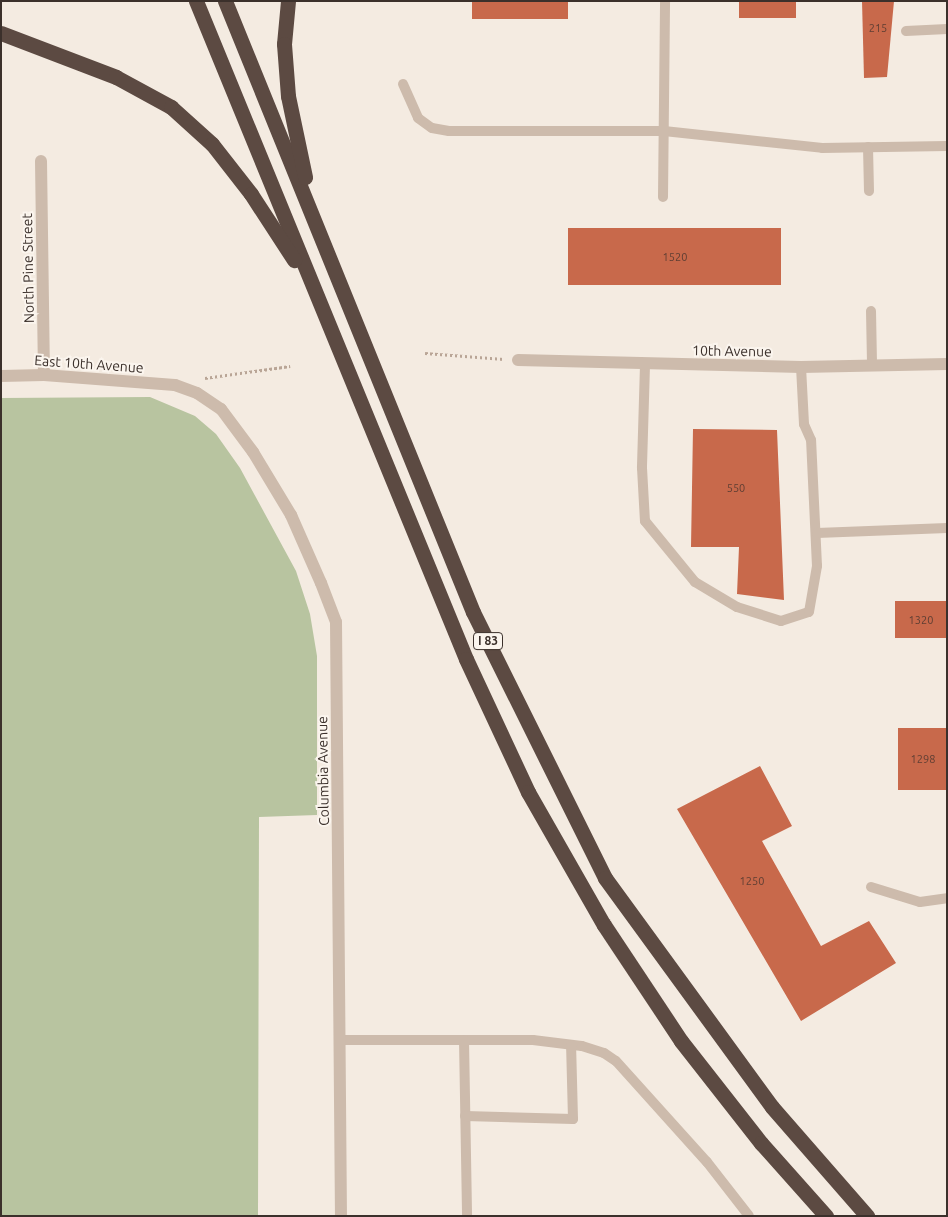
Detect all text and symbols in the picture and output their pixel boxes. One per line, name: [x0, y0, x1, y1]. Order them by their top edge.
house number: 215: [869, 21, 887, 35]
street label: North Pine Street: [19, 213, 37, 323]
house number: 1520: [663, 250, 687, 264]
street label: 10th Avenue: [692, 342, 772, 360]
street label: East 10th Avenue: [34, 352, 144, 376]
house number: 550: [727, 481, 745, 495]
house number: 1320: [909, 613, 933, 627]
road number: I 83: [473, 631, 503, 650]
street label: Columbia Avenue: [314, 716, 332, 826]
house number: 1298: [911, 752, 935, 766]
house number: 1250: [740, 874, 764, 888]

